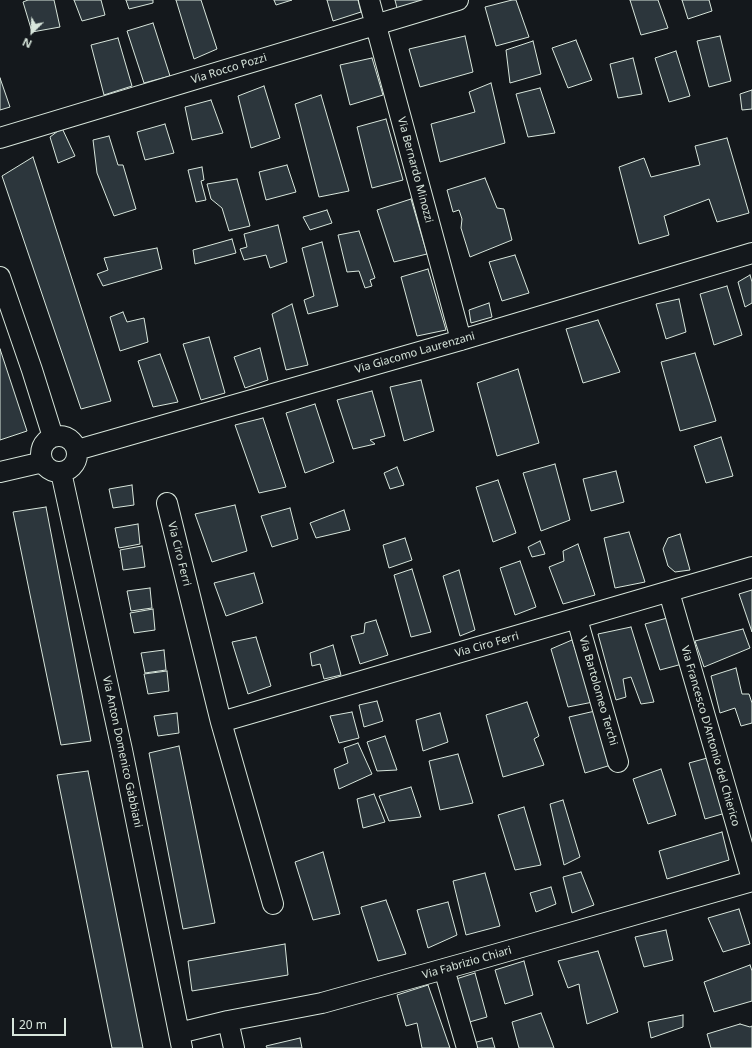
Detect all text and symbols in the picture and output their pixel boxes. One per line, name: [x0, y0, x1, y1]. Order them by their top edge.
north arrow: [12, 12, 52, 52]
text: N: [20, 35, 34, 52]
street label: Via Rocco Pozzi: [190, 51, 268, 87]
street label: Via Bernardo Minozzi: [394, 116, 436, 224]
street label: Via Giacomo Laurenzani: [353, 330, 477, 376]
street label: Via Ciro Ferri: [165, 520, 193, 588]
street label: Via Ciro Ferri: [453, 630, 521, 660]
street label: Via Bartolomeo Terchi: [576, 635, 620, 747]
street label: Via Francesco D'Antonio del Chierico: [678, 644, 742, 828]
street label: Via Anton Domenico Gabbiani: [99, 675, 145, 829]
street label: Via Fabrizio Chiari: [421, 944, 513, 982]
scale bar: [14, 1010, 68, 1036]
text: 20 m: [19, 1016, 47, 1033]

